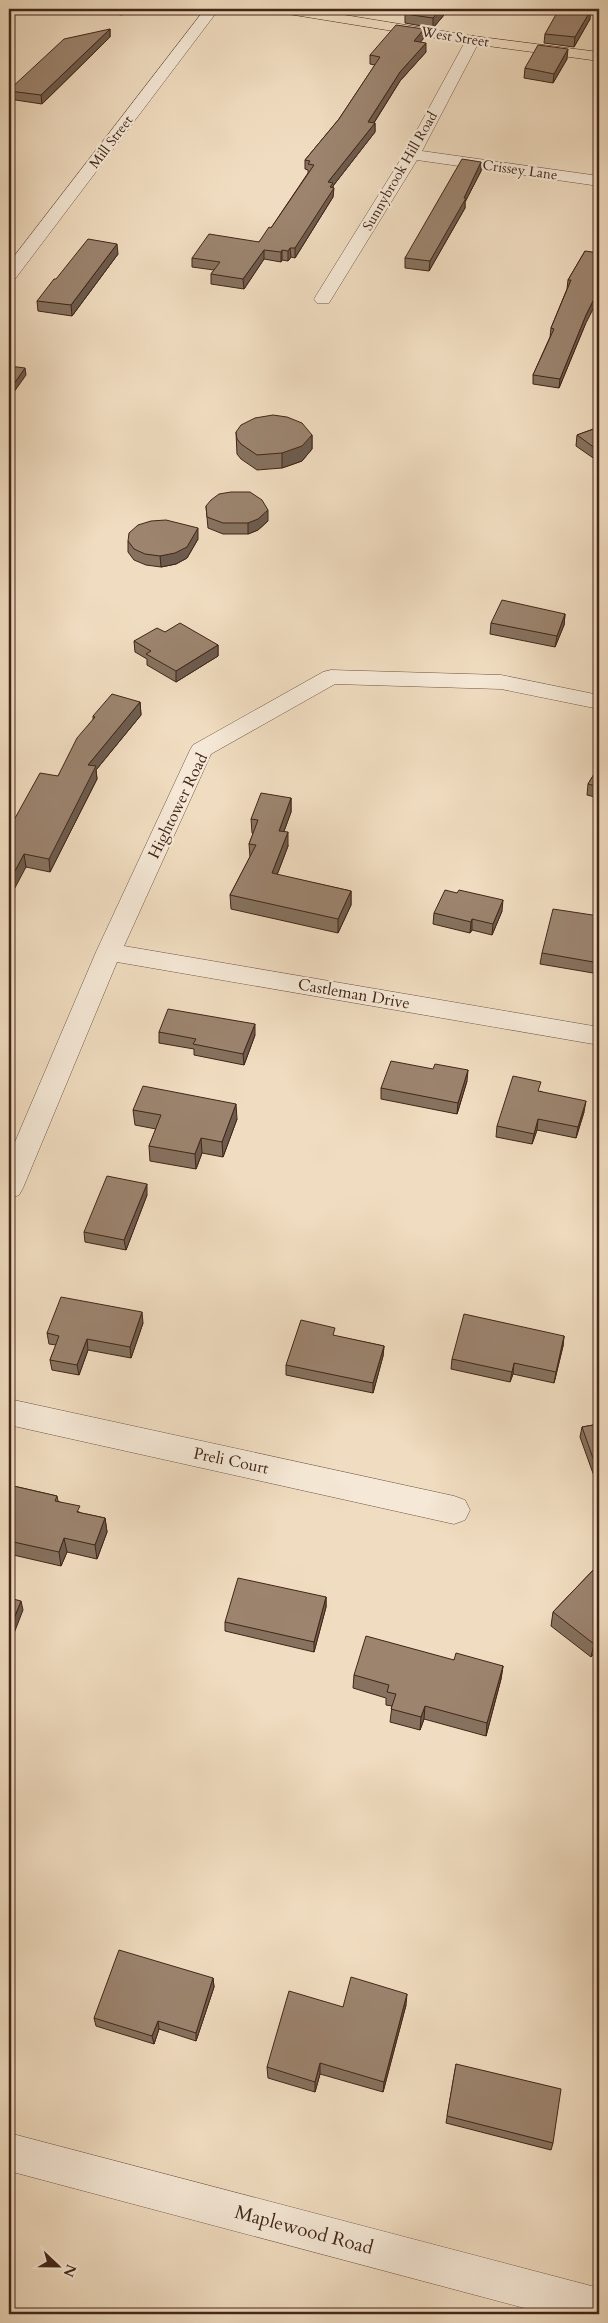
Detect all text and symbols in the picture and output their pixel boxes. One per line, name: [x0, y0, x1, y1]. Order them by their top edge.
street label: West Street: [419, 22, 491, 52]
street label: Sunnybrook Hill Road: [358, 108, 442, 234]
street label: Mill Street: [85, 111, 137, 172]
street label: Crissey Lane: [481, 155, 559, 185]
street label: Hightower Road: [143, 749, 213, 862]
street label: Castleman Drive: [296, 973, 412, 1015]
street label: Preli Court: [192, 1442, 270, 1480]
street label: Maplewood Road: [232, 2199, 376, 2261]
north arrow: [32, 2240, 82, 2290]
text: N: [59, 2261, 81, 2280]

